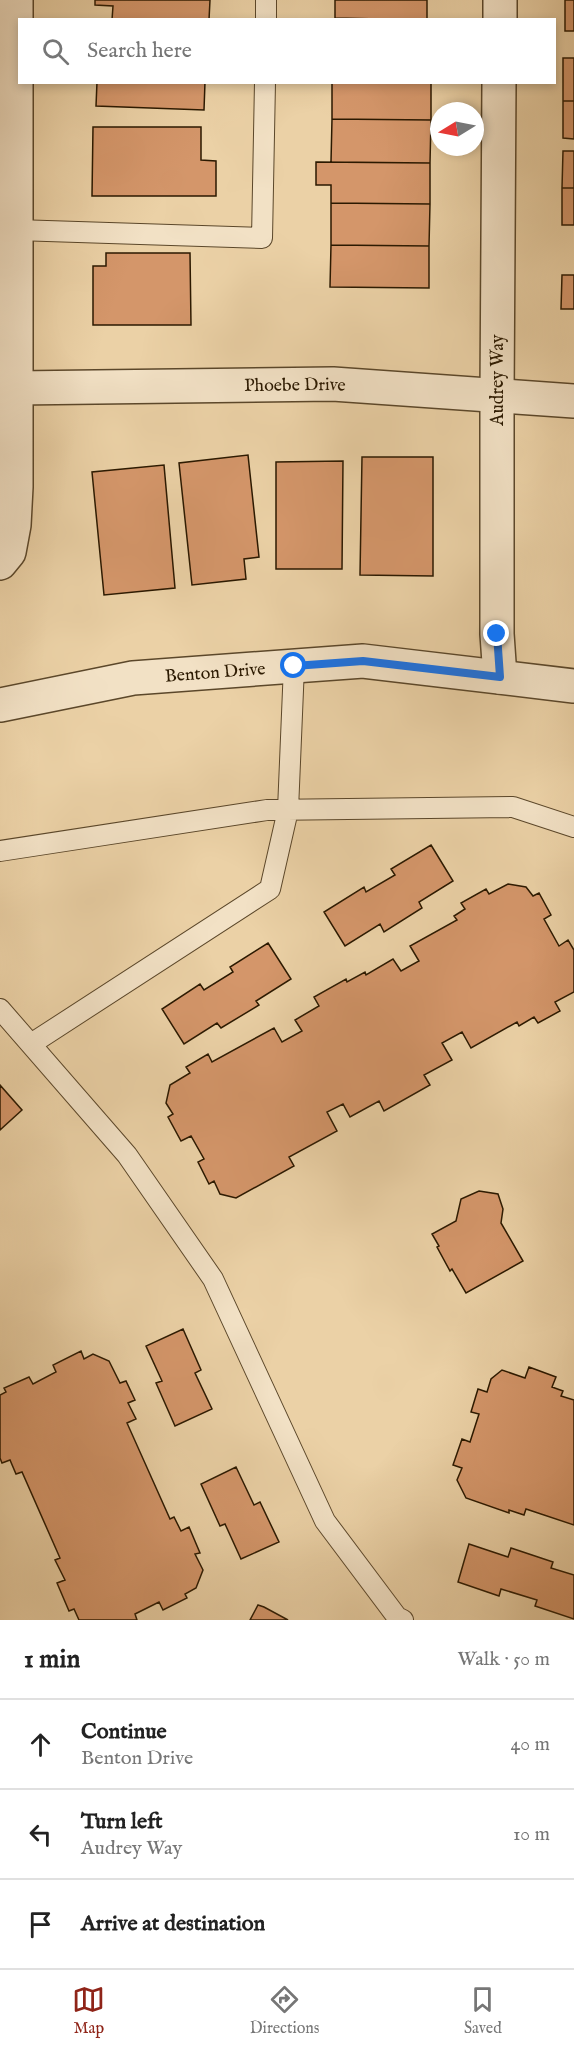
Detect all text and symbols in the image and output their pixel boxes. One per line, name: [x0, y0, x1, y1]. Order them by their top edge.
search box: [18, 18, 556, 84]
icon: search: [39, 35, 72, 68]
text: Search here: [87, 37, 192, 65]
north arrow: [430, 102, 484, 156]
street label: Audrey Way: [487, 334, 510, 427]
street label: Phoebe Drive: [244, 374, 346, 398]
route end: [483, 620, 509, 646]
route start: [280, 652, 306, 678]
street label: Benton Drive: [164, 658, 266, 689]
text: 1 min: [24, 1643, 80, 1676]
text: Walk · 50 m: [457, 1647, 550, 1672]
text: Continue: [81, 1718, 167, 1746]
icon: ahead: [24, 1728, 57, 1761]
text: 40 m: [511, 1732, 550, 1757]
text: Benton Drive: [81, 1746, 193, 1771]
text: Turn left: [81, 1808, 163, 1836]
icon: left: [24, 1818, 57, 1851]
text: 10 m: [513, 1822, 550, 1847]
text: Audrey Way: [81, 1836, 182, 1861]
icon: arrive: [24, 1908, 57, 1941]
text: Arrive at destination: [81, 1910, 265, 1938]
tab: Map: [72, 1983, 105, 2039]
tab: Directions: [250, 1983, 319, 2039]
tab: Saved: [464, 1983, 502, 2039]

